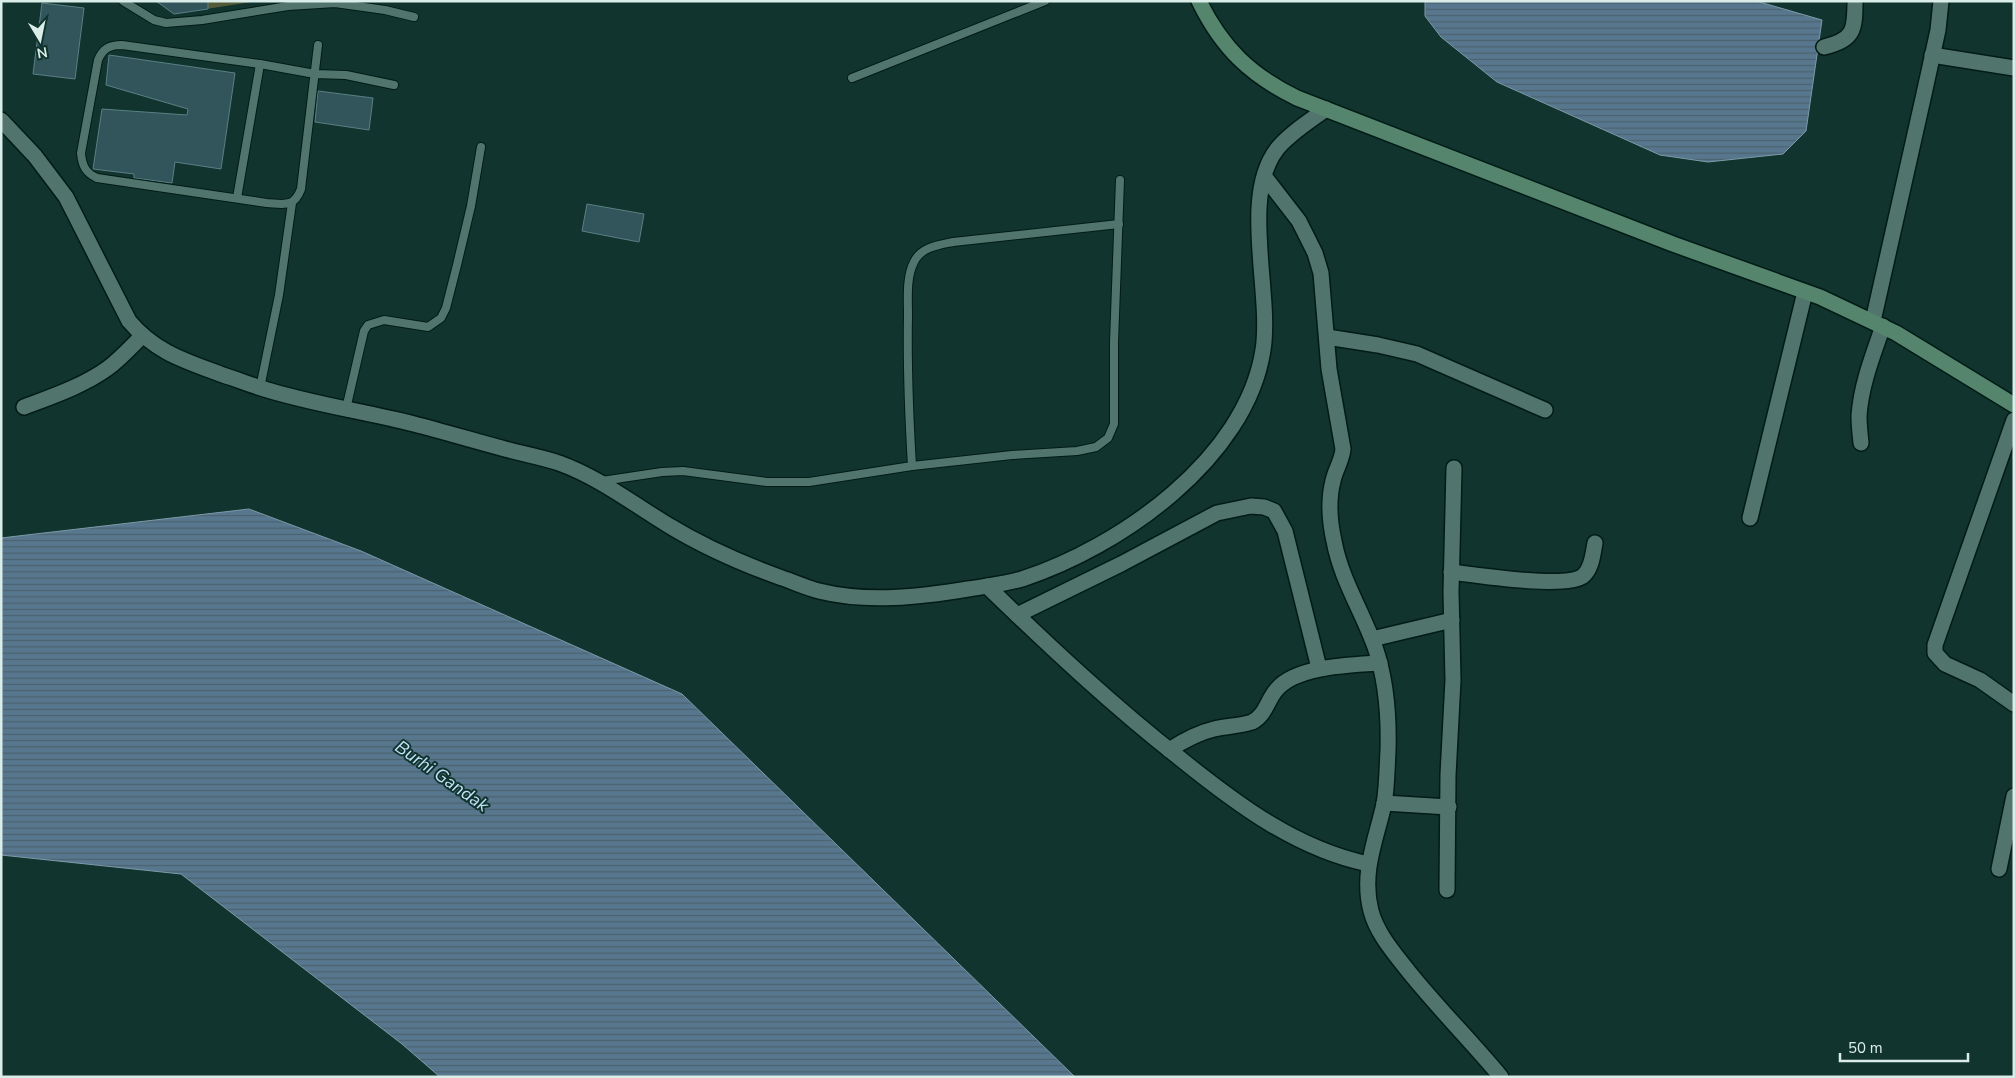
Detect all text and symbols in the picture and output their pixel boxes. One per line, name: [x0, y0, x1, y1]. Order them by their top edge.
north arrow: [15, 15, 65, 65]
text: N: [35, 42, 49, 63]
water label: Burhi Gandak: [390, 735, 495, 818]
scale bar: [1840, 1030, 1968, 1062]
text: 50 m: [1848, 1038, 1883, 1058]

